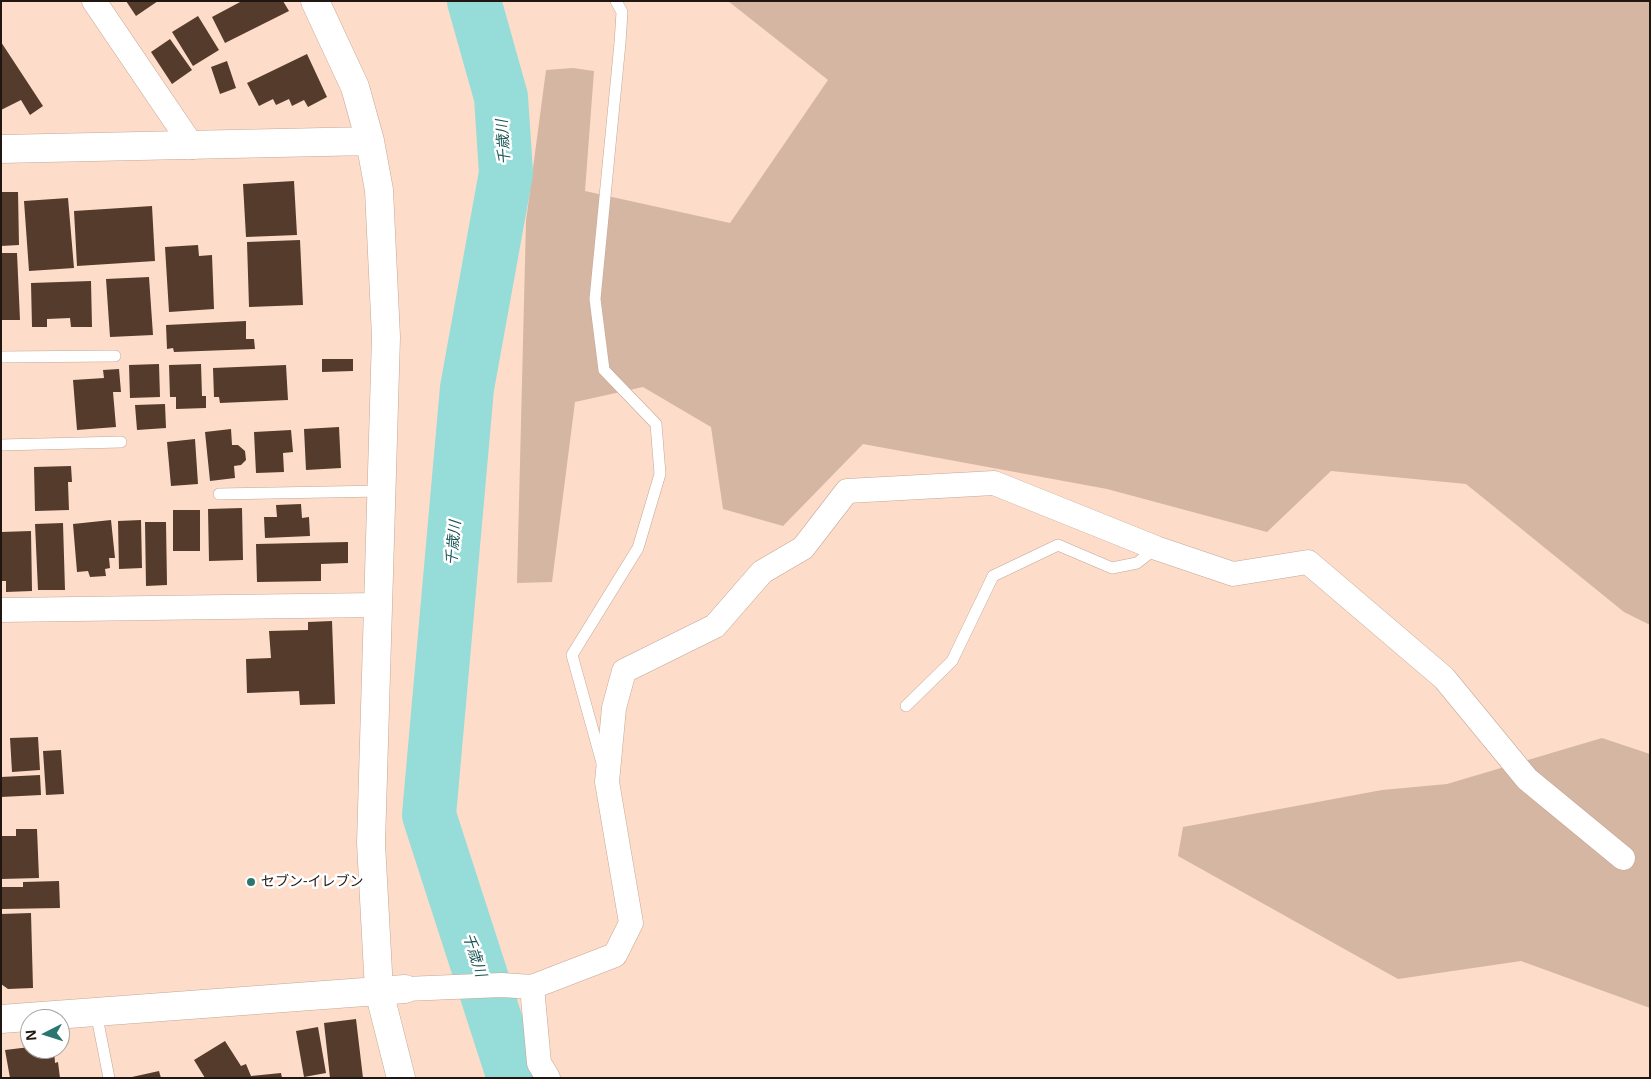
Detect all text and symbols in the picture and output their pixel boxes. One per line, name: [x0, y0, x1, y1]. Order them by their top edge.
water label: 千歳川: [493, 119, 515, 165]
water label: 千歳川: [443, 520, 465, 566]
place label: セブン-イレブン: [261, 874, 364, 890]
marker: セブン-イレブン: [245, 876, 257, 888]
water label: 千歳川: [458, 931, 490, 979]
north arrow: [20, 1009, 70, 1059]
text: N: [21, 1029, 41, 1042]

